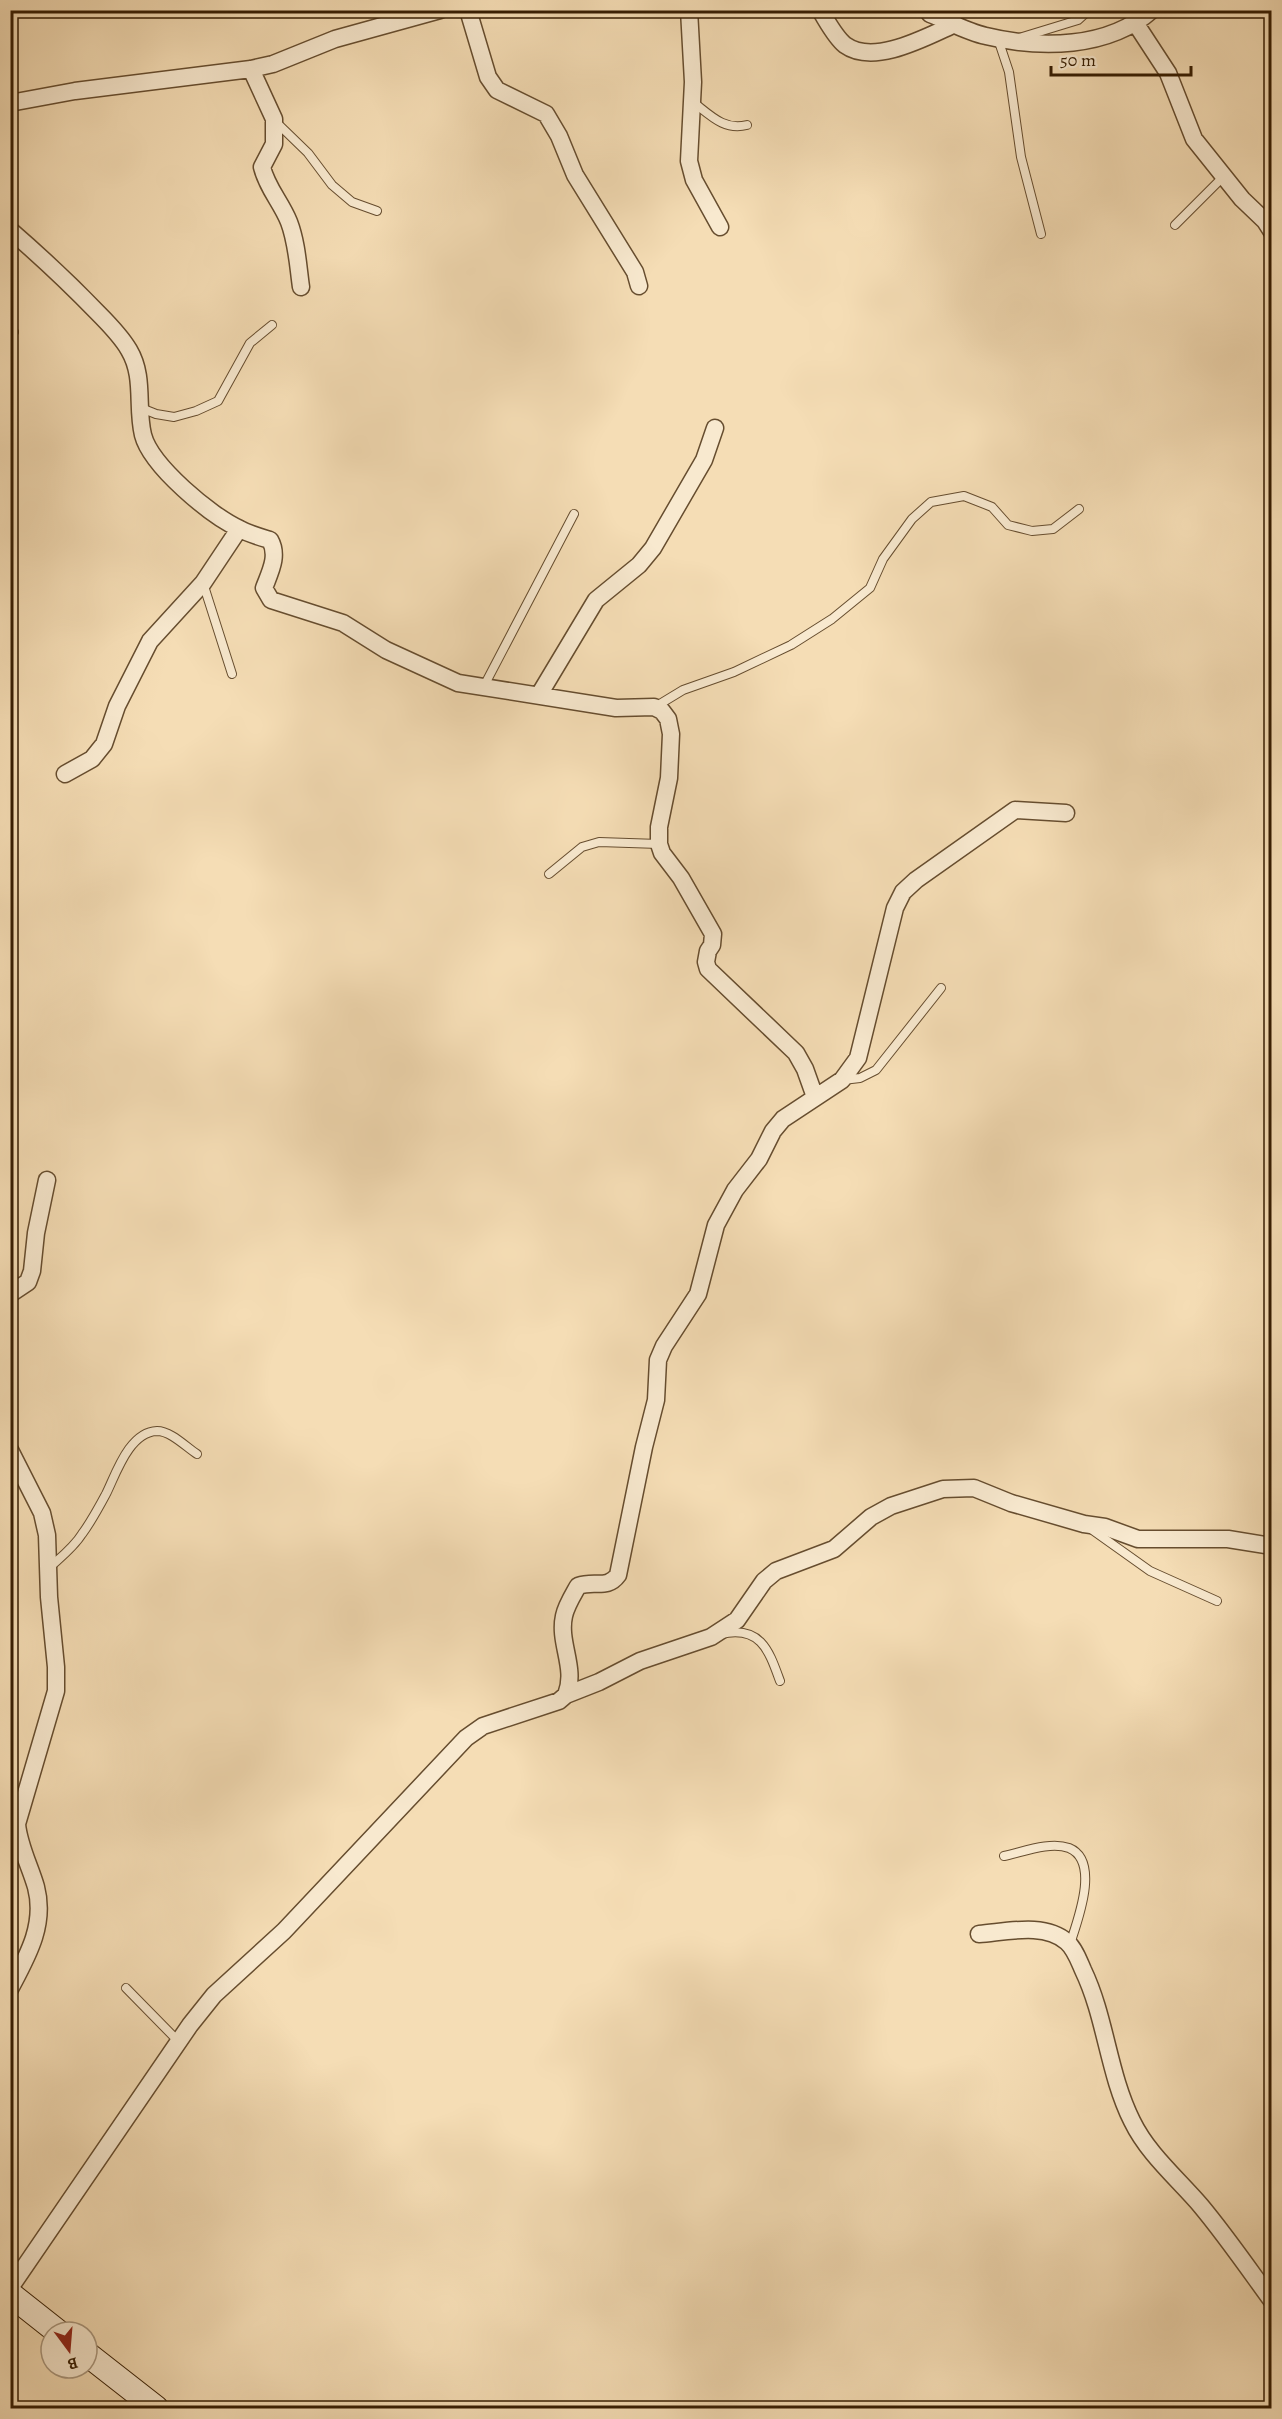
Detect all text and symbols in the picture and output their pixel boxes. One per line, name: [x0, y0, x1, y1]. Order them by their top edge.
scale bar: [1051, 39, 1190, 77]
text: 50 m: [1060, 48, 1096, 72]
north arrow: [39, 2320, 99, 2380]
text: B: [65, 2351, 81, 2375]

